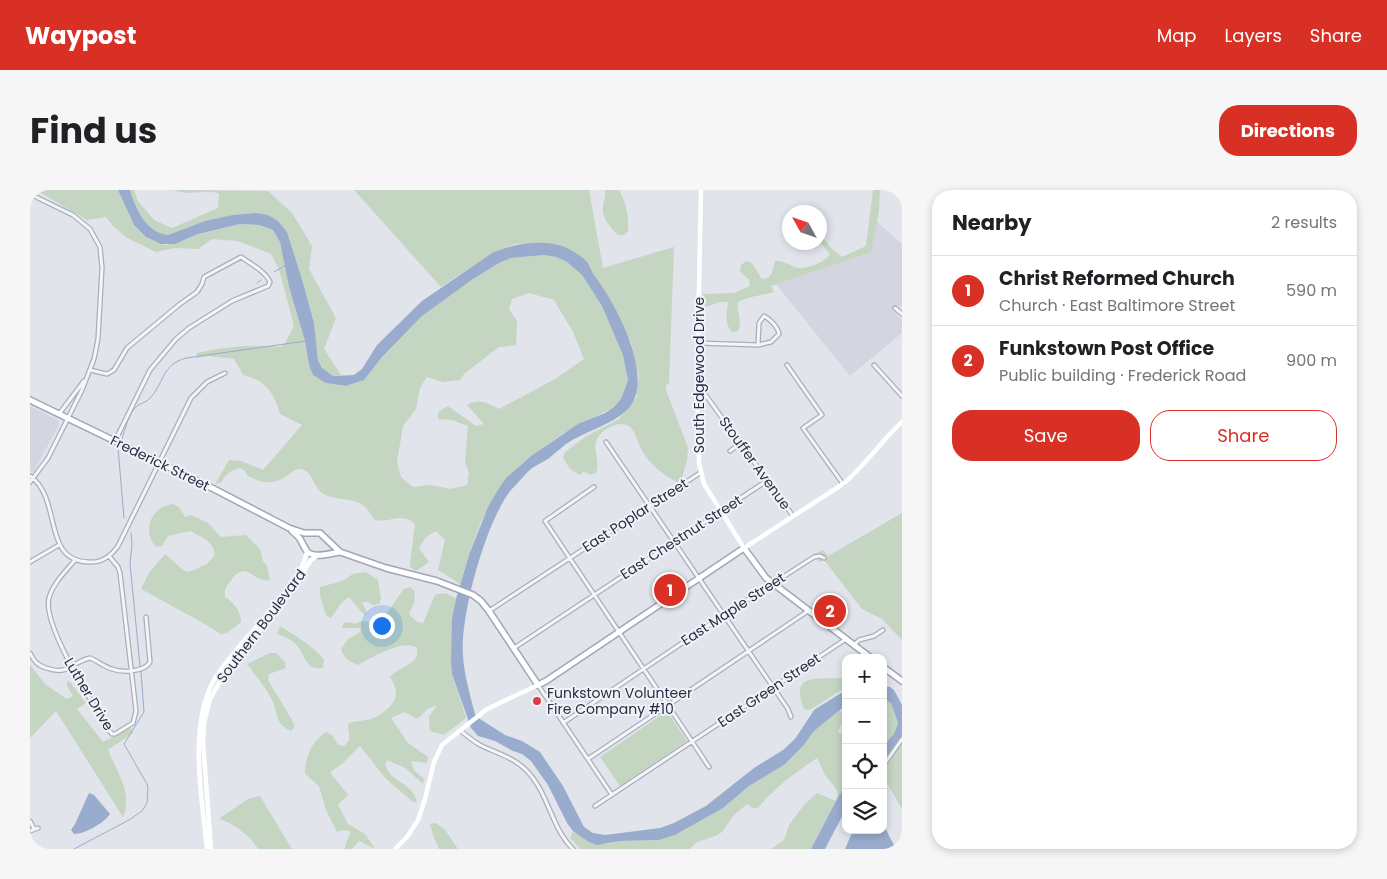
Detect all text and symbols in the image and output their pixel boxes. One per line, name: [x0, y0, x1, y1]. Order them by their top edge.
text: Waypost: [25, 19, 136, 52]
text: Map: [1157, 23, 1197, 48]
text: Layers: [1225, 23, 1282, 48]
text: Share: [1310, 23, 1362, 48]
button: Directions: [1219, 105, 1357, 156]
text: Find us: [30, 106, 157, 155]
north arrow: [782, 205, 827, 250]
text: Nearby: [952, 208, 1032, 237]
text: 2 results: [1271, 211, 1337, 234]
text: Christ Reformed Church: [999, 265, 1235, 292]
text: 1: [965, 279, 971, 302]
text: 590 m: [1286, 279, 1337, 302]
text: Church · East Baltimore Street: [999, 294, 1235, 317]
street label: South Edgewood Drive: [689, 296, 709, 453]
text: Funkstown Post Office: [999, 335, 1214, 362]
text: 2: [963, 349, 973, 372]
text: 900 m: [1286, 349, 1337, 372]
text: Public building · Frederick Road: [999, 364, 1246, 387]
button: Save: [952, 410, 1140, 461]
button: Share: [1150, 410, 1337, 461]
street label: Stouffer Avenue: [714, 412, 796, 514]
street label: Frederick Street: [107, 430, 213, 496]
street label: East Poplar Street: [578, 473, 692, 557]
street label: East Chestnut Street: [616, 490, 746, 584]
street label: Southern Boulevard: [212, 565, 310, 687]
street label: East Maple Street: [677, 568, 789, 650]
pin: 1: [654, 571, 686, 609]
pin: 2: [814, 592, 846, 630]
your location: [369, 613, 395, 639]
street label: East Green Street: [714, 648, 824, 732]
street label: Luther Drive: [59, 654, 119, 734]
map controls: [842, 654, 887, 834]
button: +: [842, 654, 887, 699]
place label: Funkstown Volunteer Fire Company #10: [547, 683, 692, 719]
marker: Funkstown Volunteer Fire Company #10: [531, 695, 543, 707]
button: −: [842, 699, 887, 744]
button: locate: [842, 744, 887, 789]
button: layers: [842, 789, 887, 834]

